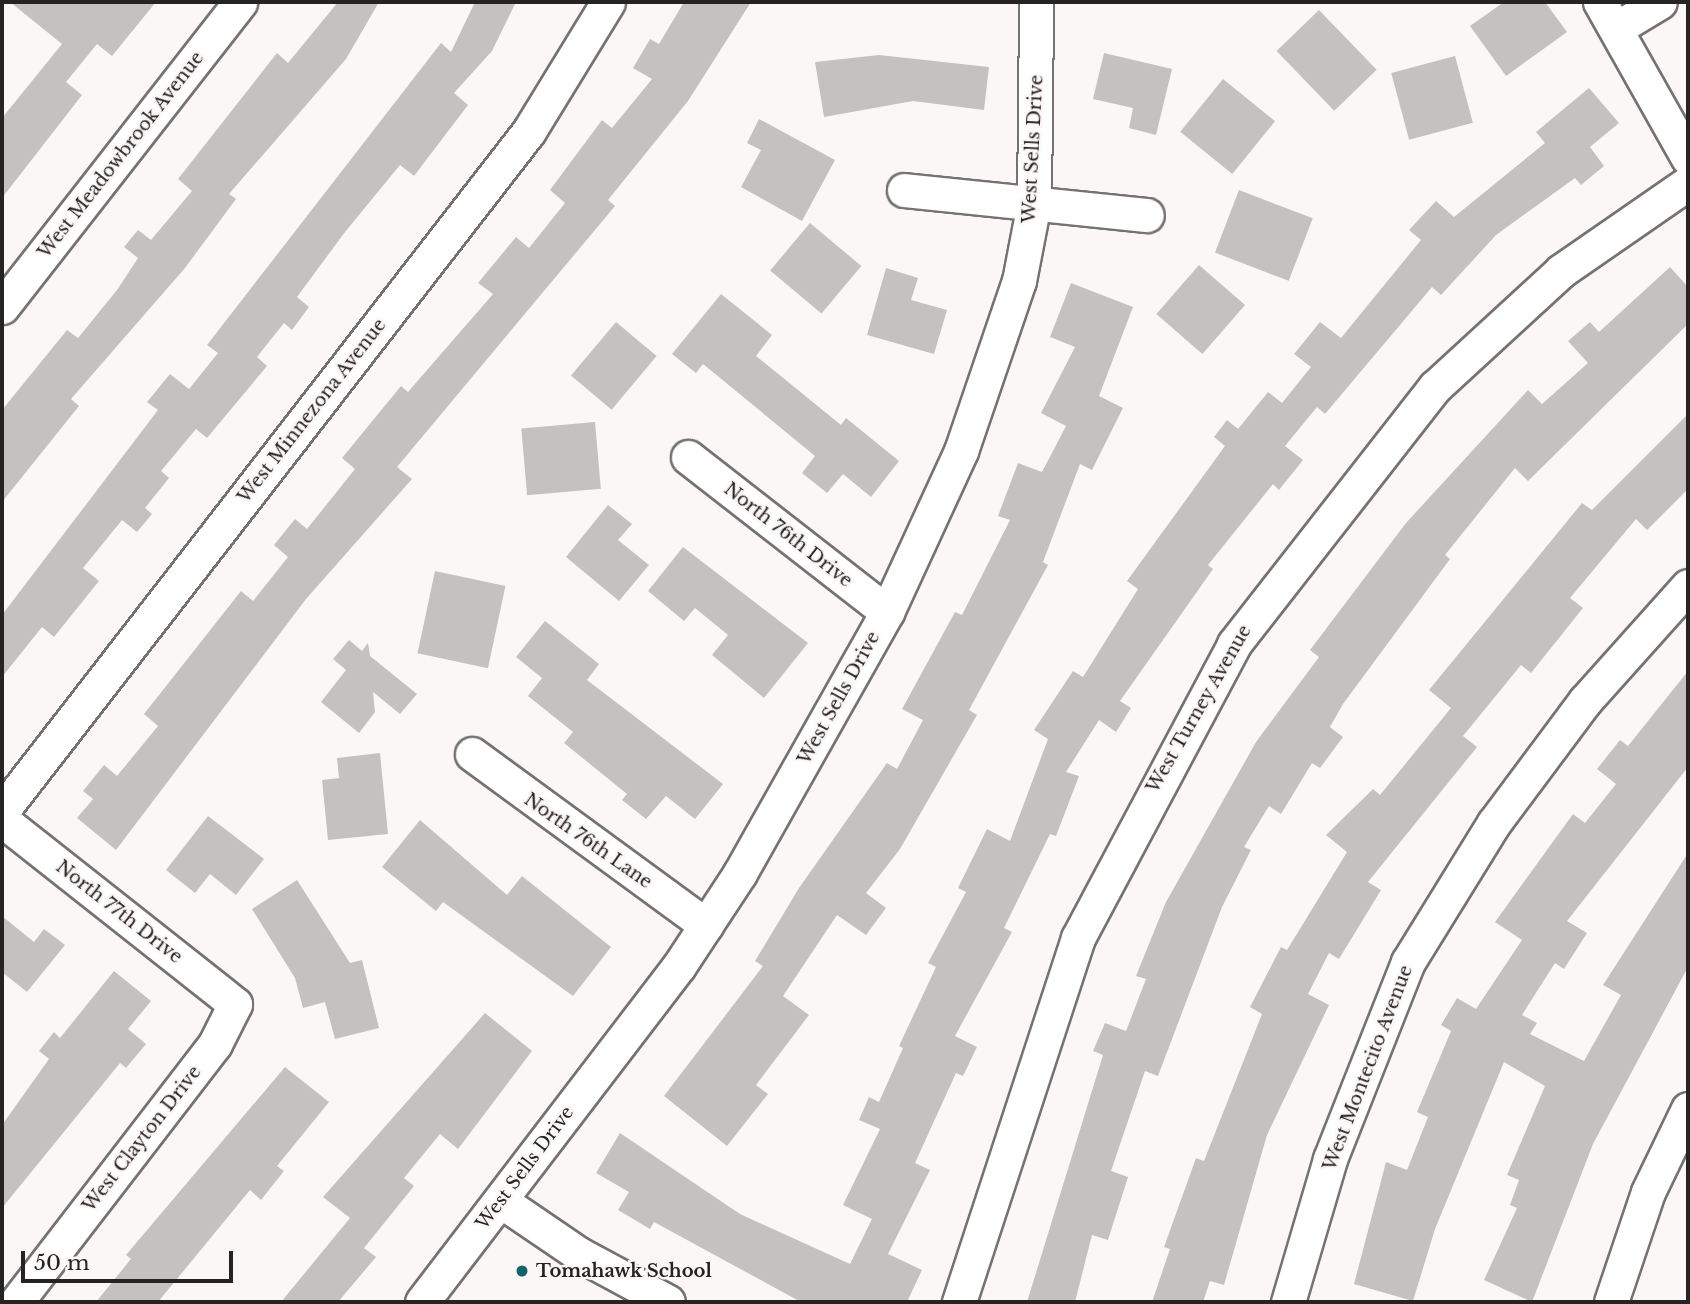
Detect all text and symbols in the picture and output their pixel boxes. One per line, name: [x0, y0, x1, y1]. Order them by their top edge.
street label: West Meadowbrook Avenue: [33, 47, 209, 263]
street label: West Sells Drive: [1018, 74, 1048, 224]
street label: West Minnezona Avenue: [233, 314, 391, 508]
street label: North 76th Drive: [720, 478, 856, 592]
street label: West Turney Avenue: [1142, 620, 1256, 798]
street label: West Sells Drive: [794, 628, 884, 768]
street label: North 76th Lane: [520, 789, 656, 893]
street label: North 77th Drive: [52, 856, 186, 968]
street label: West Montecito Avenue: [1319, 962, 1417, 1174]
street label: West Clayton Drive: [78, 1062, 206, 1216]
street label: West Sells Drive: [472, 1102, 578, 1234]
scale bar: [24, 1238, 236, 1282]
text: 50 m: [34, 1250, 89, 1276]
place label: Tomahawk School: [536, 1260, 712, 1282]
marker: Tomahawk School: [514, 1263, 530, 1279]

